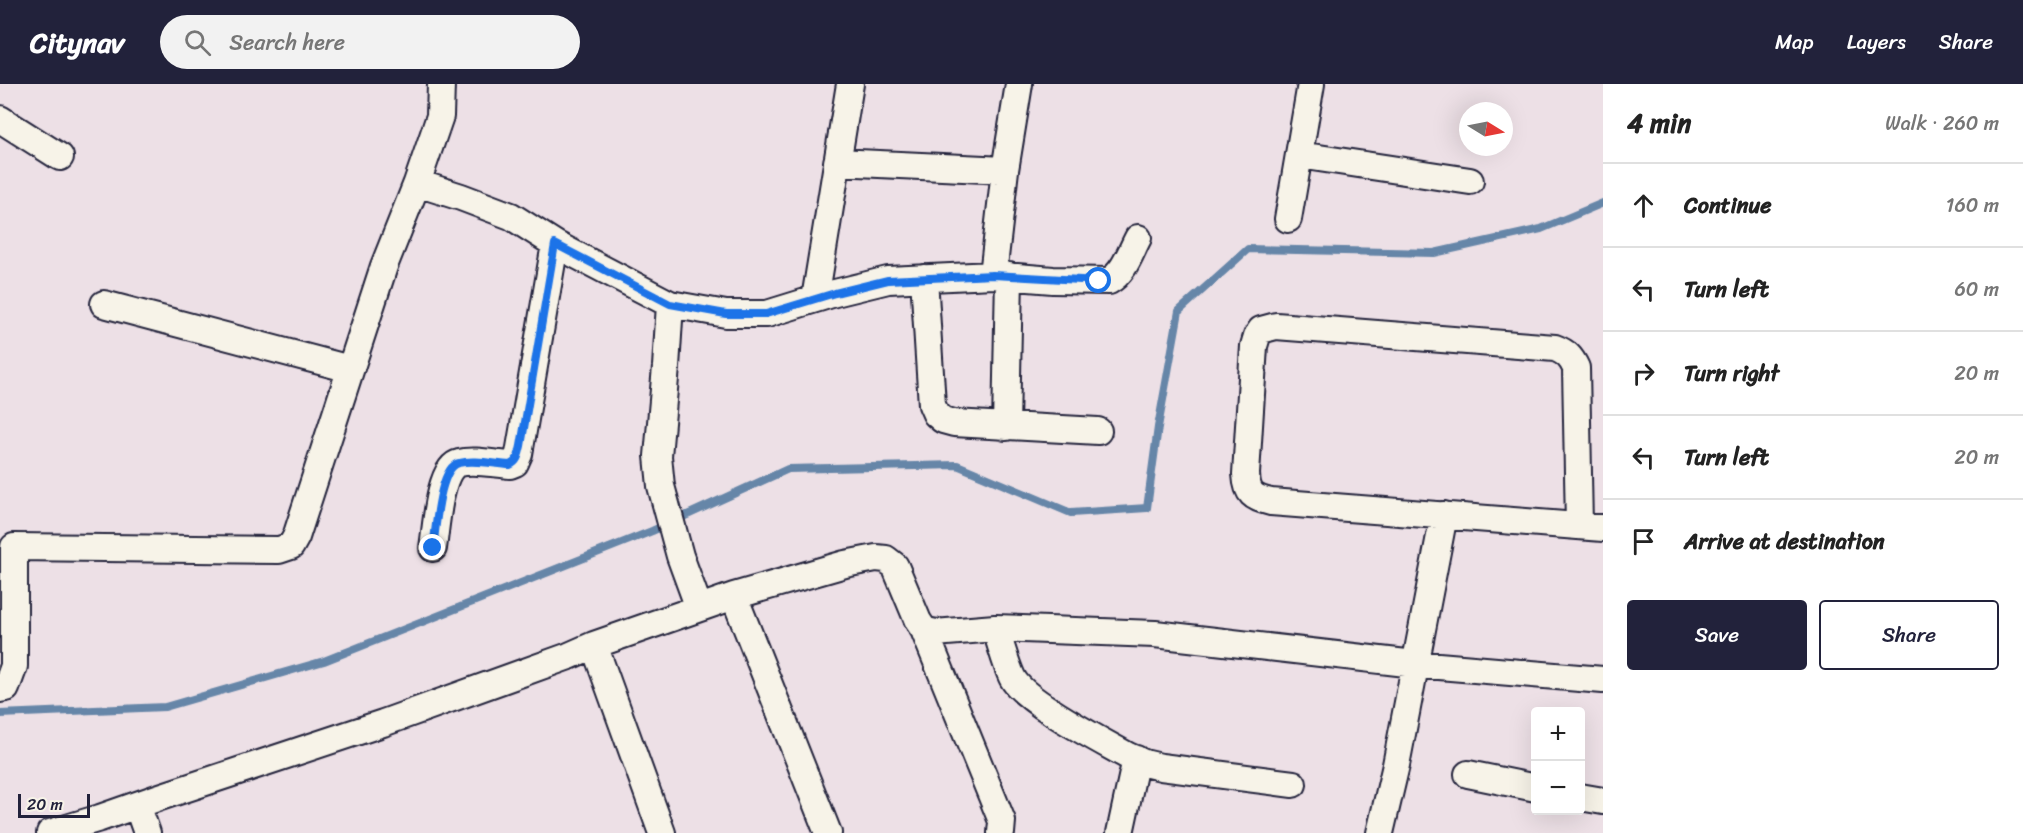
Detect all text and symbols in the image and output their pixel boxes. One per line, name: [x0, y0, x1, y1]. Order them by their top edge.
search box: [160, 15, 580, 69]
text: Citynav: [30, 18, 124, 67]
text: Search here: [229, 23, 345, 62]
text: Map: [1775, 23, 1814, 61]
text: Layers: [1847, 23, 1906, 61]
text: Share: [1939, 23, 1993, 61]
icon: search: [181, 26, 214, 59]
text: 4 min: [1627, 100, 1691, 146]
north arrow: [1459, 102, 1513, 156]
text: Walk · 260 m: [1885, 106, 1999, 141]
text: Continue: [1684, 186, 1772, 225]
text: 160 m: [1946, 188, 1999, 223]
icon: ahead: [1627, 189, 1660, 222]
route start: [1085, 267, 1111, 293]
text: Turn left: [1684, 270, 1769, 309]
text: 60 m: [1954, 272, 1999, 307]
icon: left: [1627, 273, 1660, 306]
text: Turn right: [1684, 354, 1779, 393]
text: 20 m: [1954, 356, 1999, 391]
icon: right: [1627, 357, 1660, 390]
text: Turn left: [1684, 438, 1769, 477]
text: 20 m: [1954, 440, 1999, 475]
icon: left: [1627, 441, 1660, 474]
text: Arrive at destination: [1684, 522, 1885, 561]
icon: arrive: [1627, 525, 1660, 558]
route end: [419, 534, 445, 560]
button: Save: [1627, 600, 1807, 670]
button: Share: [1819, 600, 1999, 670]
map controls: [1531, 707, 1585, 815]
button: +: [1531, 707, 1585, 761]
button: −: [1531, 761, 1585, 815]
text: 20 m: [27, 790, 63, 819]
scale bar: [18, 791, 90, 818]

